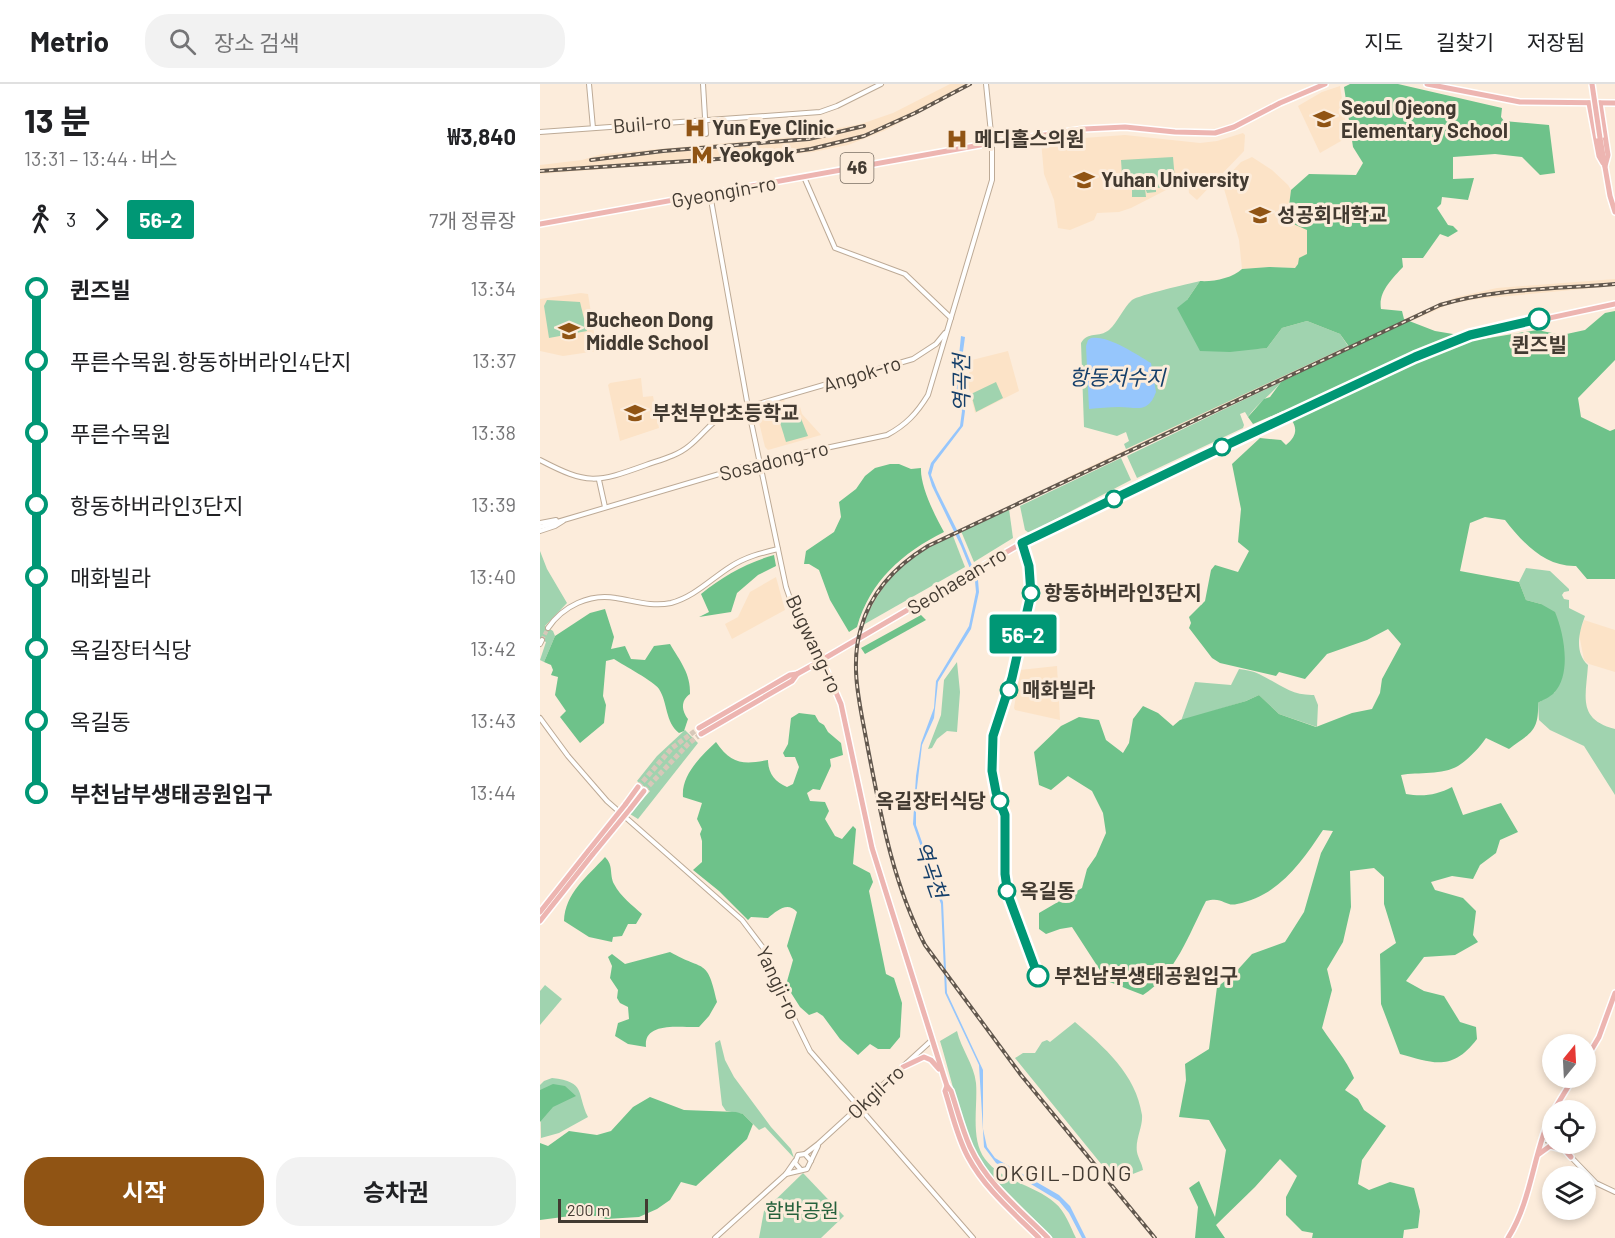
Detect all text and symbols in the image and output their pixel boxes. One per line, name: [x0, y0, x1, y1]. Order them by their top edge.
search box: [145, 14, 565, 68]
text: Metrio: [30, 24, 109, 58]
icon: search: [166, 25, 199, 58]
text: 장소 검색: [214, 29, 299, 55]
text: 지도: [1364, 29, 1403, 54]
text: 길찾기: [1436, 29, 1494, 54]
text: 저장됨: [1527, 29, 1585, 54]
place label: Seoul Ojeong Elementary School: [1341, 95, 1508, 142]
text: 13 분: [24, 100, 90, 140]
school or university icon: Seoul Ojeong Elementary School: [1312, 107, 1336, 131]
street label: Buil-ro: [612, 108, 672, 138]
place label: Yun Eye Clinic: [712, 115, 835, 139]
hospital icon: Yun Eye Clinic: [683, 116, 707, 140]
text: ₩3,840: [448, 123, 516, 149]
place label: 메디홀스의원: [974, 126, 1084, 150]
hospital icon: 메디홀스의원: [945, 127, 969, 151]
place label: Yeokgok: [719, 142, 795, 166]
metro station icon: Yeokgok: [690, 143, 714, 167]
text: 13:31 – 13:44 · 버스: [24, 146, 177, 170]
road number: 46: [840, 153, 874, 183]
place label: Yuhan University: [1101, 167, 1249, 191]
school or university icon: Yuhan University: [1072, 168, 1096, 192]
street label: Gyeongin-ro: [670, 170, 778, 212]
place label: 성공회대학교: [1277, 202, 1387, 226]
icon: walk: [24, 203, 57, 236]
icon: forward: [85, 203, 118, 236]
school or university icon: 성공회대학교: [1248, 203, 1272, 227]
text: 3: [66, 207, 76, 231]
text: 56-2: [139, 207, 182, 232]
text: 7개 정류장: [429, 208, 516, 232]
text: 퀸즈빌: [70, 276, 131, 302]
text: 13:34: [471, 276, 516, 300]
place label: Bucheon Dong Middle School: [586, 307, 713, 354]
marker: 퀸즈빌: [1528, 308, 1550, 330]
school or university icon: Bucheon Dong Middle School: [557, 319, 581, 343]
place label: 퀸즈빌: [1511, 332, 1567, 356]
text: 푸른수목원.항동하버라인4단지: [70, 348, 351, 374]
text: 13:37: [472, 348, 516, 372]
street label: Angok-ro: [820, 350, 904, 396]
water label: 역곡천: [948, 351, 973, 412]
water label: 항동저수지: [1069, 364, 1167, 389]
place label: 부천부안초등학교: [652, 400, 799, 424]
school or university icon: 부천부안초등학교: [623, 401, 647, 425]
text: 푸른수목원: [70, 420, 171, 446]
text: 13:38: [471, 420, 516, 444]
street label: Sosadong-ro: [717, 435, 831, 485]
unlabelled marker: [1213, 438, 1231, 456]
unlabelled marker: [1105, 490, 1123, 508]
text: 항동하버라인3단지: [70, 492, 243, 518]
text: 13:39: [471, 492, 516, 516]
street label: Seohaean-ro: [902, 541, 1011, 619]
text: 매화빌라: [70, 564, 151, 590]
text: 13:40: [470, 564, 516, 588]
place label: 항동하버라인3단지: [1044, 580, 1202, 604]
marker: 항동하버라인3단지: [1022, 584, 1040, 602]
street label: Bugwang-ro: [782, 591, 848, 696]
line badge: 56-2: [981, 614, 1065, 654]
text: 56-2: [1002, 622, 1044, 647]
text: 옥길장터식당: [70, 636, 191, 662]
text: 13:42: [470, 636, 516, 660]
place label: 매화빌라: [1022, 677, 1096, 701]
marker: 매화빌라: [1000, 681, 1018, 699]
text: 옥길동: [70, 708, 131, 734]
text: 13:43: [471, 708, 516, 732]
text: 부천남부생태공원입구: [70, 780, 272, 806]
text: 13:44: [470, 780, 516, 804]
place label: 옥길장터식당: [876, 788, 986, 812]
marker: 옥길장터식당: [991, 792, 1009, 810]
water label: 역곡천: [910, 838, 954, 904]
place label: 옥길동: [1020, 878, 1075, 902]
marker: 옥길동: [998, 882, 1016, 900]
street label: Yangji-ro: [752, 942, 806, 1023]
place label: 부천남부생태공원입구: [1054, 963, 1238, 987]
marker: 부천남부생태공원입구: [1027, 965, 1049, 987]
north arrow: [1542, 1034, 1596, 1088]
map controls: [1542, 1034, 1596, 1220]
street label: Okgil-ro: [842, 1059, 909, 1123]
button: locate: [1542, 1100, 1596, 1154]
button: 시작: [24, 1157, 264, 1226]
button: 승차권: [276, 1157, 516, 1226]
district label: OKGIL-DONG: [995, 1159, 1133, 1185]
button: layers: [1542, 1166, 1596, 1220]
scale bar: [558, 1196, 648, 1224]
park label: 함박공원: [765, 1198, 839, 1222]
text: 200 m: [567, 1200, 610, 1219]

